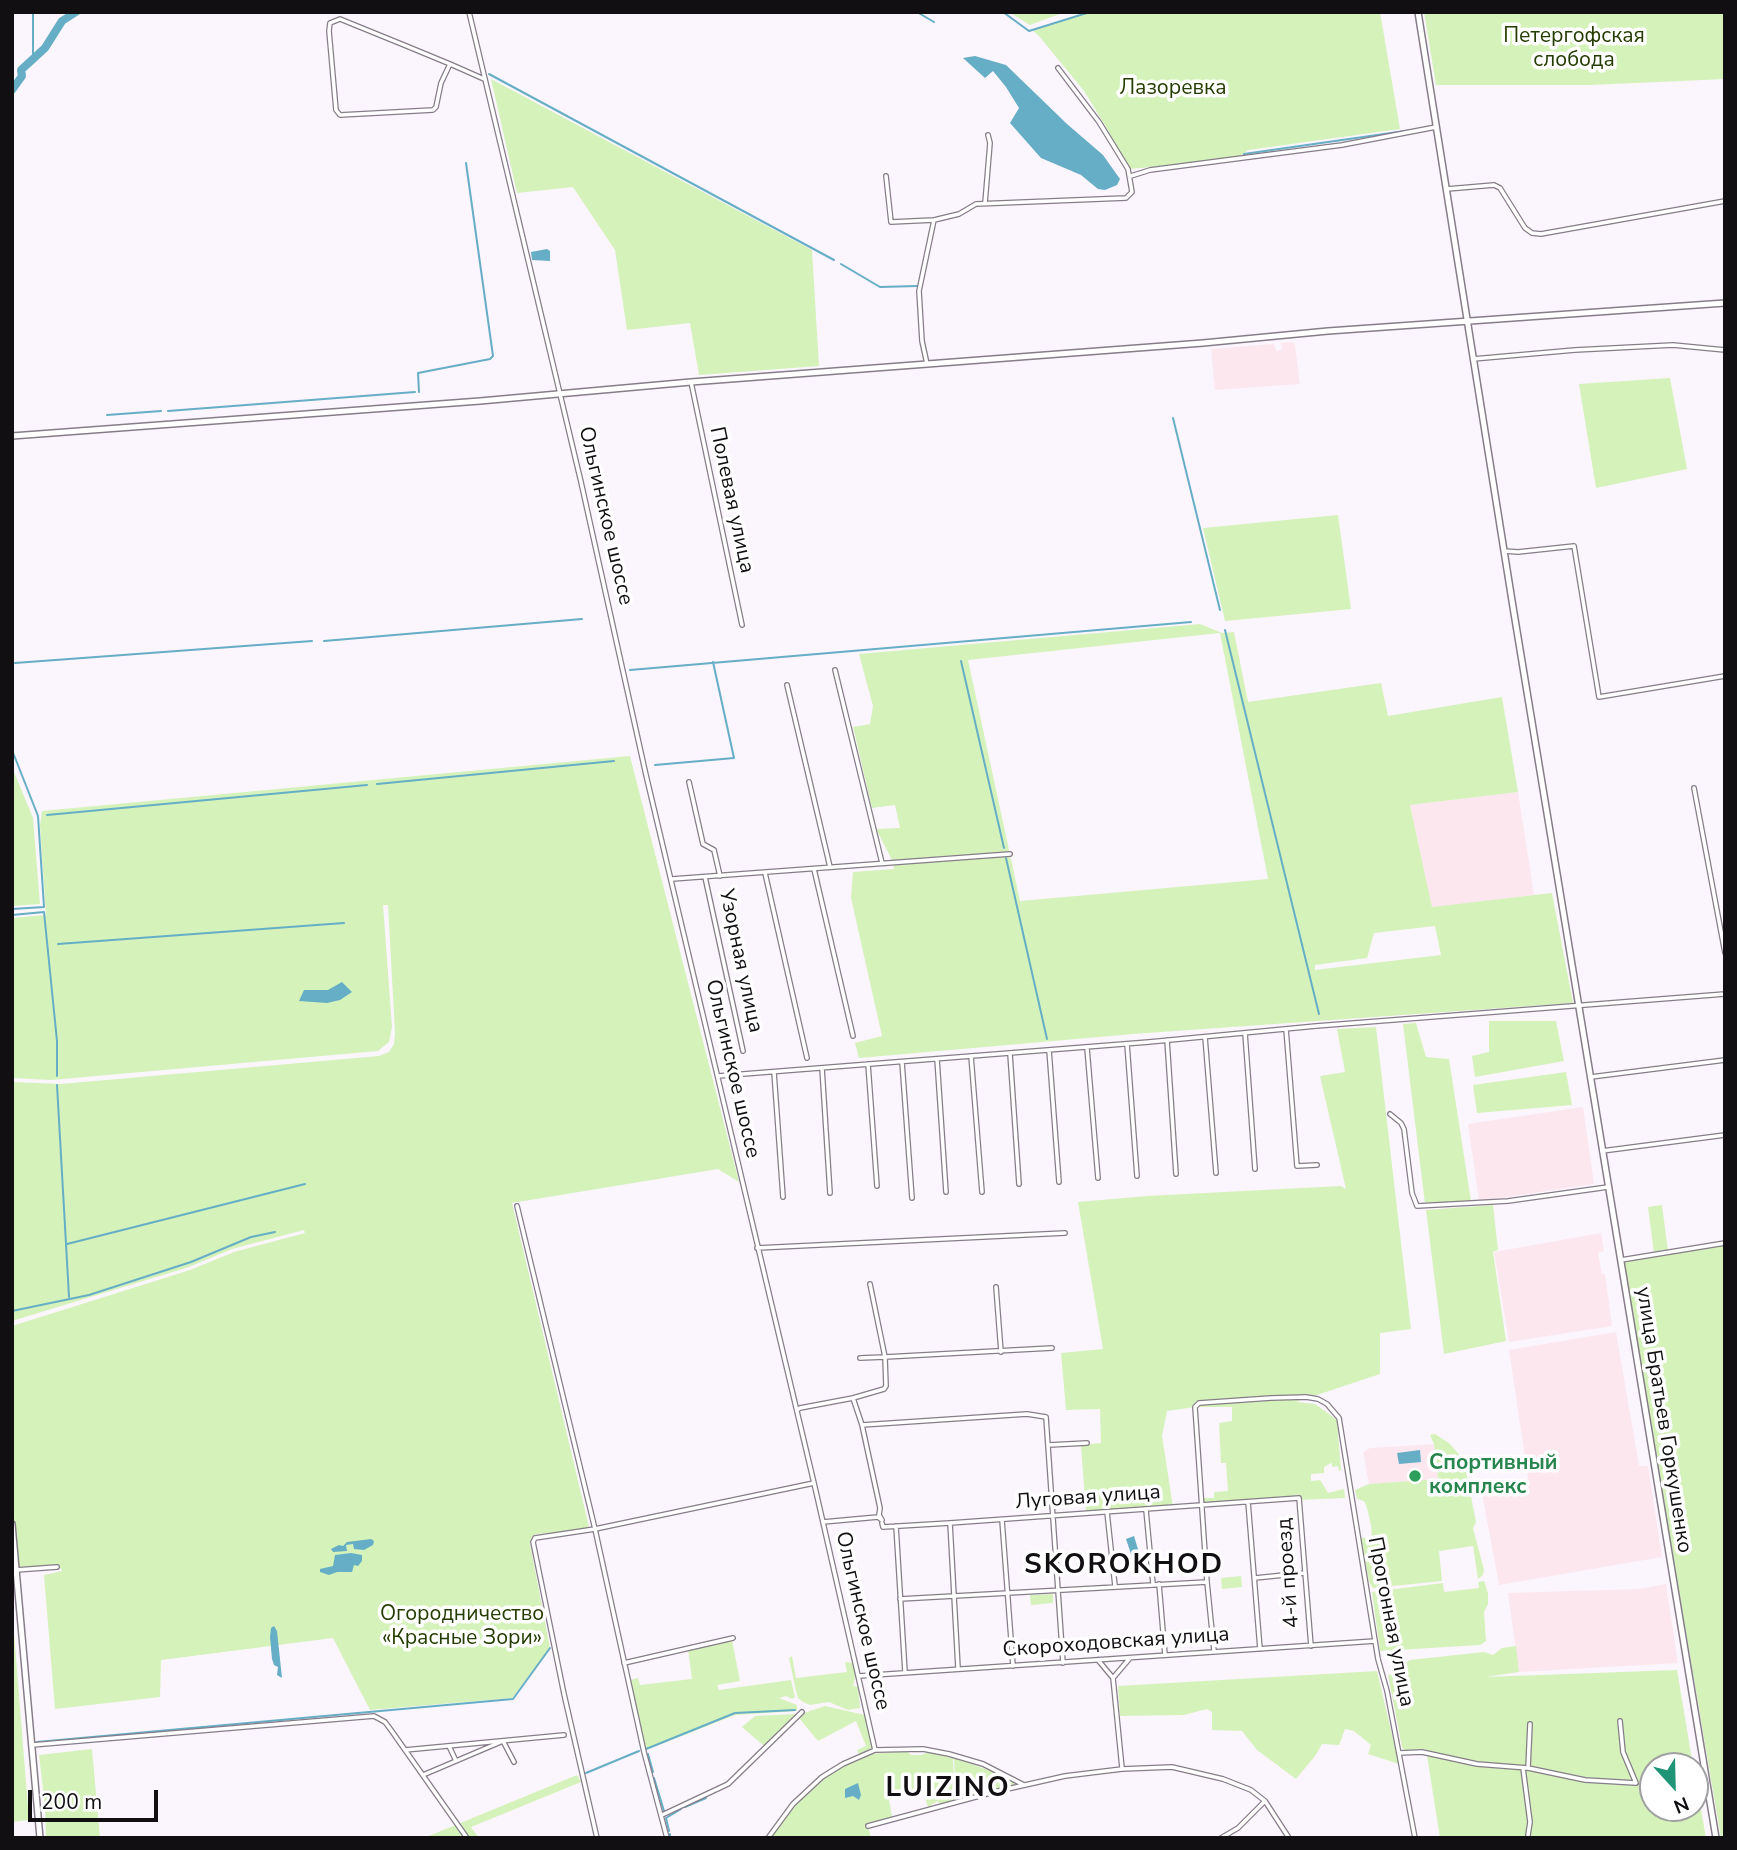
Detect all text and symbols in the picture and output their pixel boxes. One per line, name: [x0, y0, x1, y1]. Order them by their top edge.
park label: Петергофская слобода: [1503, 24, 1645, 74]
park label: Лазоревка: [1120, 76, 1226, 102]
street label: Ольгинское шоссе: [572, 424, 638, 608]
street label: Полевая улица: [703, 424, 759, 576]
street label: Узорная улица: [712, 887, 768, 1035]
street label: Ольгинское шоссе: [699, 977, 765, 1161]
street label: улица Братьев Горкушенко: [1630, 1285, 1696, 1555]
place label: Спортивный комплекс: [1429, 1451, 1558, 1501]
marker: Спортивный комплекс: [1407, 1468, 1423, 1484]
street label: Луговая улица: [1014, 1480, 1162, 1516]
street label: 4-й проезд: [1273, 1517, 1305, 1629]
street label: Ольгинское шоссе: [829, 1529, 895, 1713]
street label: Прогонная улица: [1361, 1535, 1419, 1709]
district label: SKOROKHOD: [1025, 1549, 1223, 1583]
park label: Огородничество «Красные Зори»: [380, 1602, 544, 1652]
street label: Скороходовская улица: [1002, 1622, 1230, 1664]
north arrow: [1639, 1752, 1709, 1822]
district label: LUIZINO: [886, 1772, 1010, 1806]
scale bar: [32, 1776, 161, 1820]
text: 200 m: [41, 1788, 102, 1816]
text: N: [1670, 1790, 1693, 1819]

